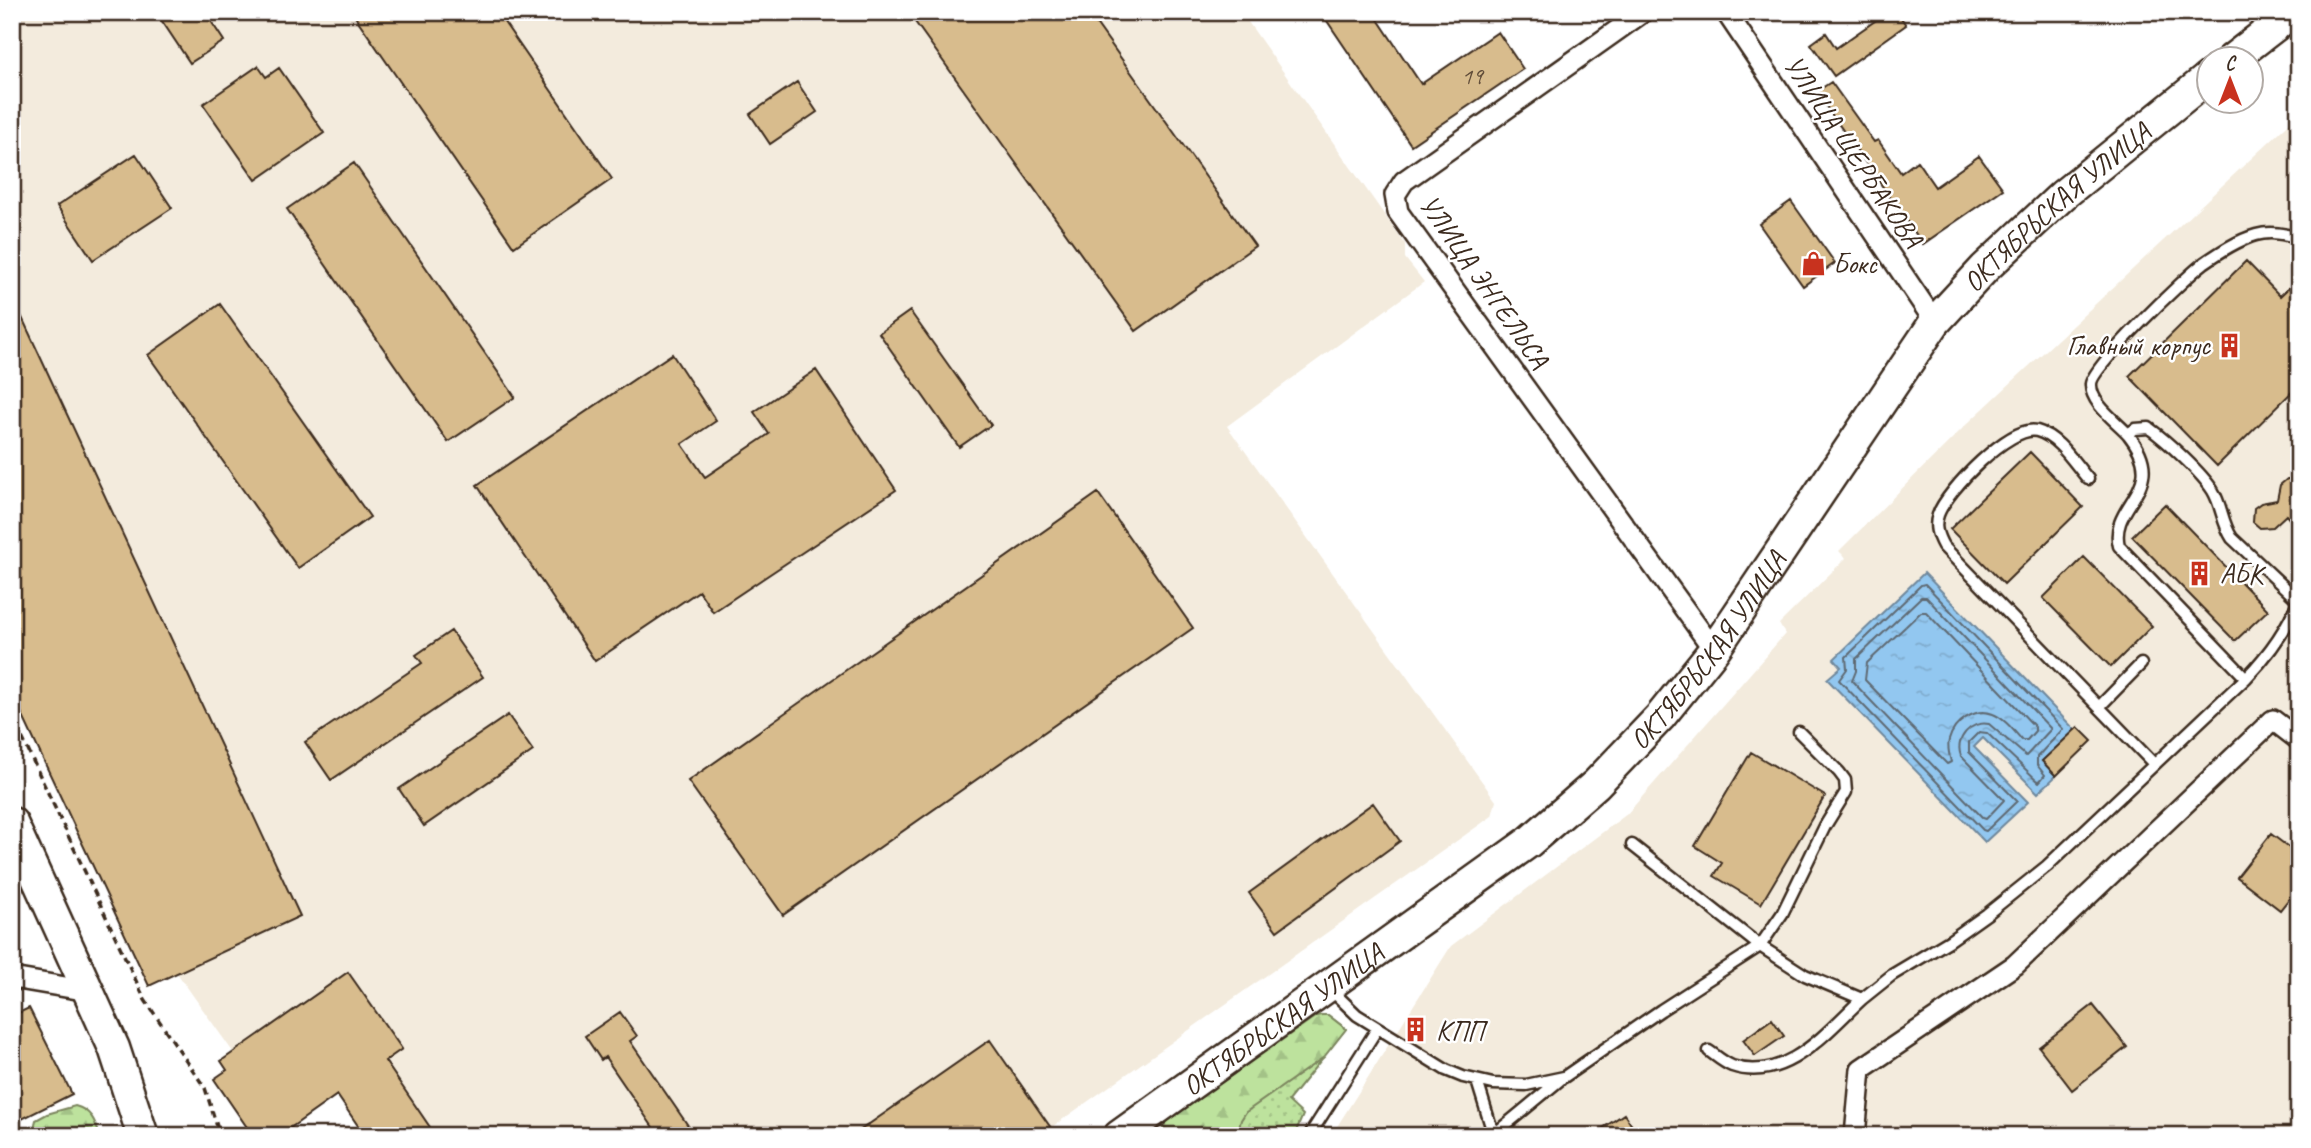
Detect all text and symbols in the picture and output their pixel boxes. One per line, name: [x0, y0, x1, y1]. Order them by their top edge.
north arrow: [2196, 46, 2266, 116]
street label: УЛИЦА ЩЕРБАКОВА: [1776, 49, 1932, 256]
text: С: [2225, 52, 2237, 76]
house number: 19: [1461, 61, 1485, 91]
street label: ОКТЯБРЬСКАЯ УЛИЦА: [1955, 113, 2159, 299]
street label: УЛИЦА ЭНГЕЛЬСА: [1412, 188, 1558, 375]
place label: Бокс: [1833, 246, 1878, 281]
shop icon: Бокс: [1799, 249, 1827, 277]
place label: Главный корпус: [2067, 328, 2212, 363]
building icon: Главный корпус: [2216, 331, 2244, 359]
street label: ОКТЯБРЬСКАЯ УЛИЦА: [1622, 543, 1795, 756]
place label: АБК: [2220, 556, 2267, 591]
building icon: АБК: [2186, 559, 2214, 587]
street label: ОКТЯБРЬСКАЯ УЛИЦА: [1175, 934, 1392, 1103]
place label: КПП: [1436, 1013, 1489, 1048]
building icon: КПП: [1402, 1016, 1430, 1044]

